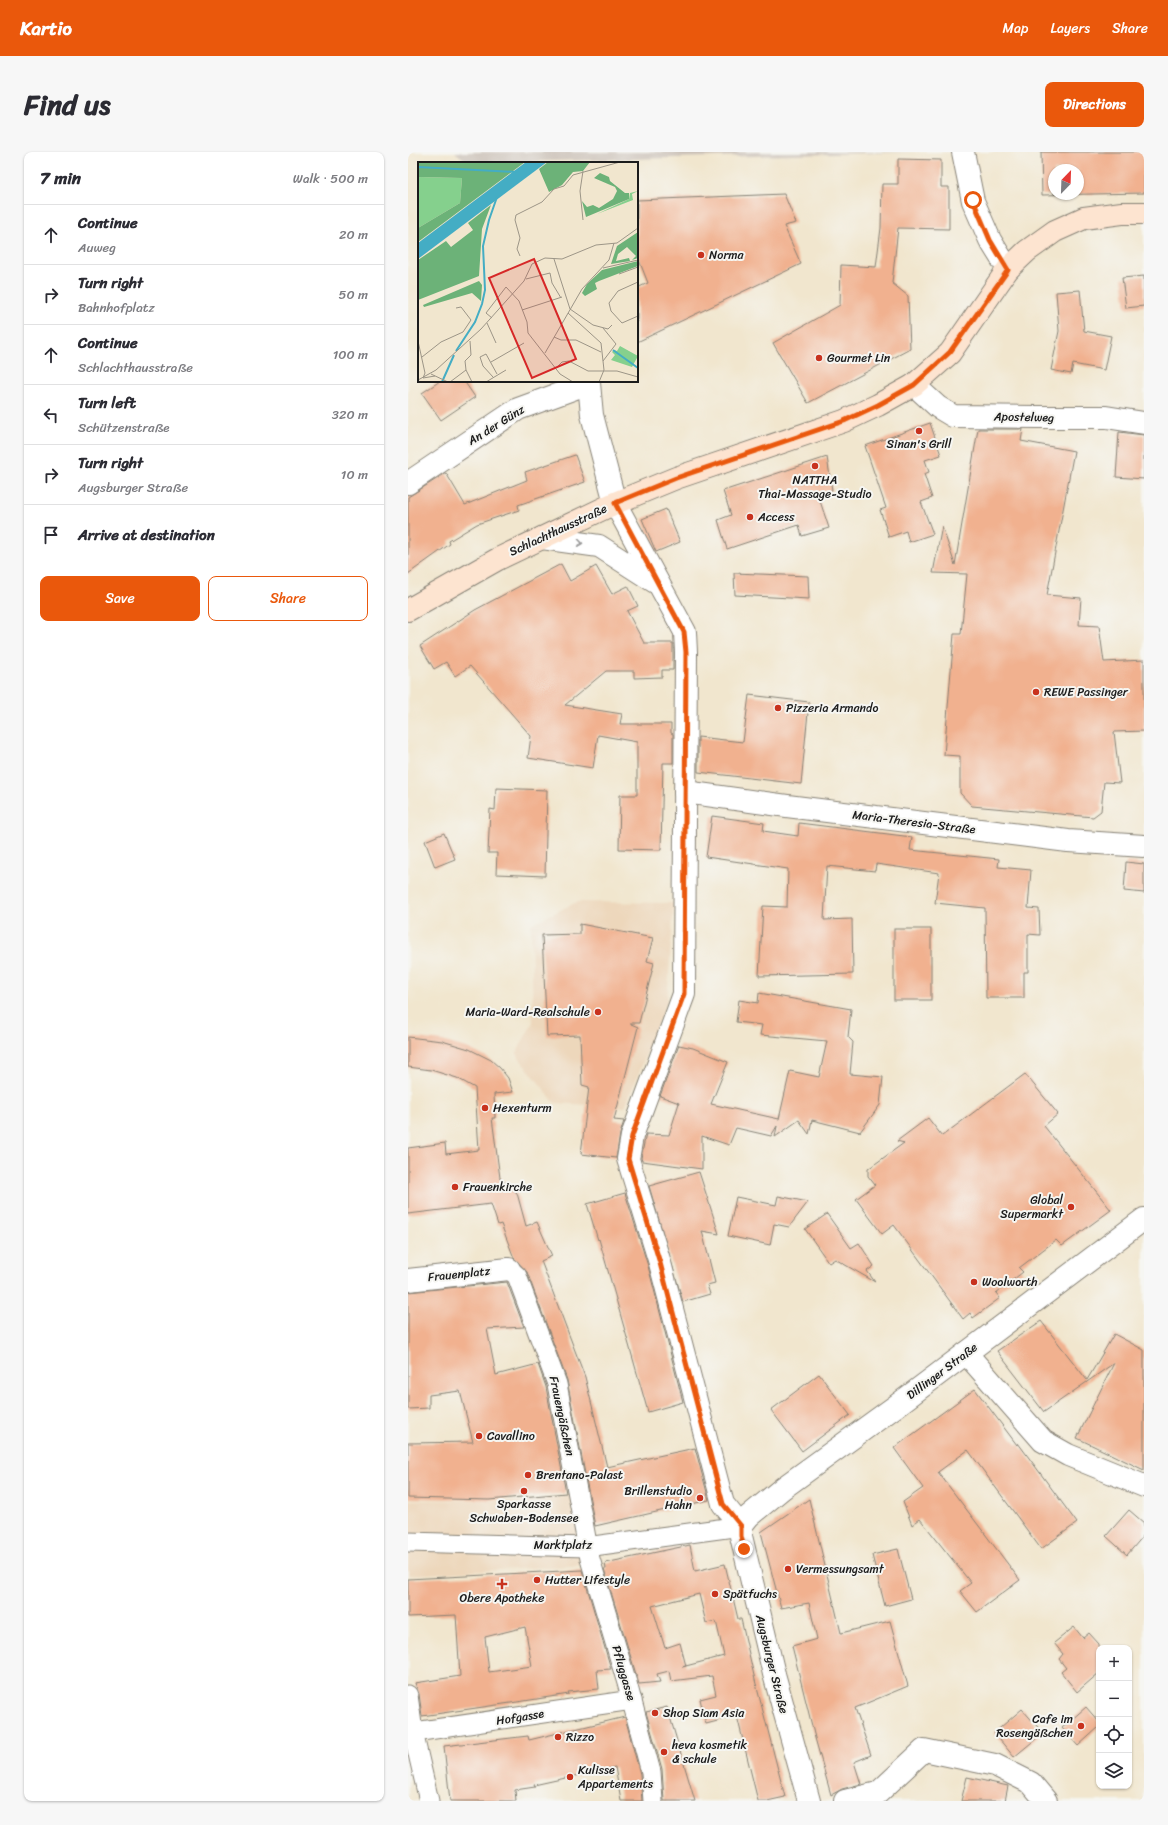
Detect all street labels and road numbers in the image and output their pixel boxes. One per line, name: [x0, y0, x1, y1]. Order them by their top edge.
street label: An der Günz: [462, 399, 529, 452]
street label: Apostelweg: [993, 405, 1054, 429]
street label: Schlachthausstraße: [505, 498, 611, 562]
street label: Maria-Theresia-Straße: [851, 804, 977, 840]
street label: Frauenplatz: [427, 1260, 492, 1288]
street label: Dillinger Straße: [902, 1337, 982, 1405]
street label: Frauengäßchen: [543, 1374, 581, 1459]
street label: Marktplatz: [534, 1534, 592, 1556]
street label: Augsburger Straße: [749, 1611, 795, 1716]
street label: Pfluggasse: [606, 1643, 642, 1704]
street label: Hofgasse: [494, 1702, 546, 1732]

